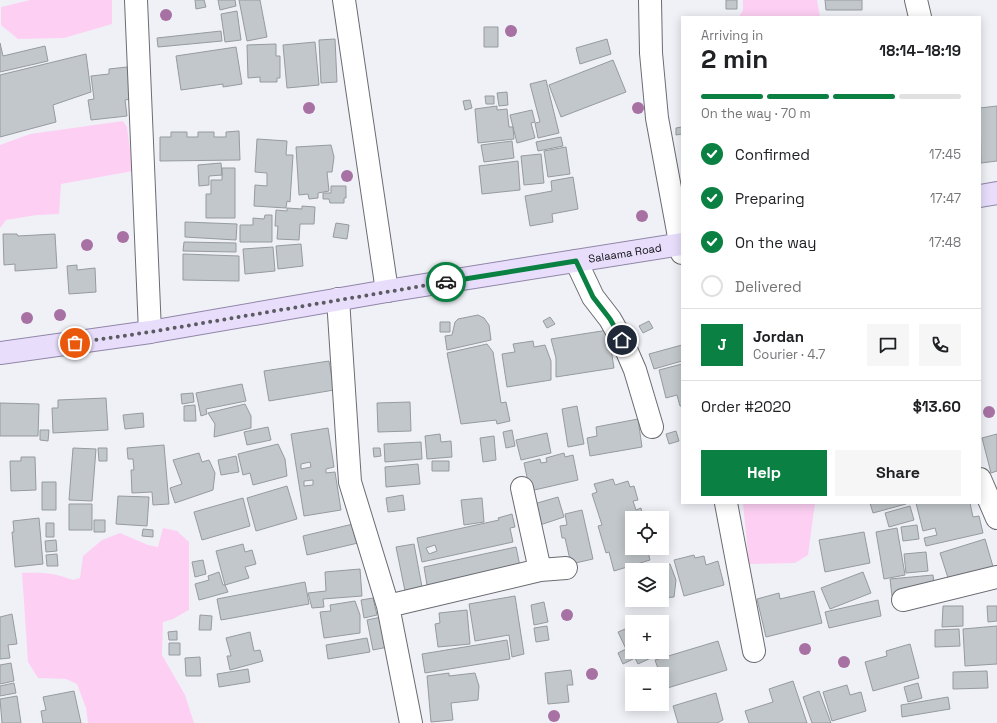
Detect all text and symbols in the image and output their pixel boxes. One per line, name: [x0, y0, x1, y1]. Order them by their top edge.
text: Arriving in: [701, 27, 763, 44]
text: 18:14–18:19: [879, 41, 961, 60]
text: 2 min: [701, 42, 768, 76]
text: On the way · 70 m: [701, 105, 811, 122]
icon: check: [701, 143, 723, 165]
text: Confirmed: [735, 145, 810, 164]
text: 17:45: [929, 146, 961, 163]
icon: check: [701, 187, 723, 209]
text: Preparing: [735, 189, 805, 208]
text: 17:47: [930, 190, 961, 207]
icon: check: [701, 231, 723, 253]
text: On the way: [735, 233, 816, 252]
text: 17:48: [929, 234, 961, 251]
street label: Salaama Road: [587, 240, 663, 266]
courier: [426, 262, 466, 302]
icon: car: [435, 271, 457, 293]
text: Delivered: [735, 277, 802, 296]
pin: [605, 323, 639, 357]
button: chat: [867, 324, 909, 366]
button: phone: [919, 324, 961, 366]
pin: [58, 326, 92, 360]
text: Jordan: [753, 327, 804, 346]
icon: home: [611, 329, 633, 351]
icon: bag: [64, 332, 86, 354]
text: J: [717, 335, 727, 354]
text: Courier · 4.7: [753, 346, 825, 363]
text: Order #2020: [701, 397, 791, 416]
text: $13.60: [913, 397, 961, 416]
button: Help: [701, 450, 827, 496]
button: Share: [835, 450, 961, 496]
map controls: [625, 511, 669, 711]
button: locate: [625, 511, 669, 555]
button: layers: [625, 563, 669, 607]
button: +: [625, 615, 669, 659]
button: −: [625, 667, 669, 711]

